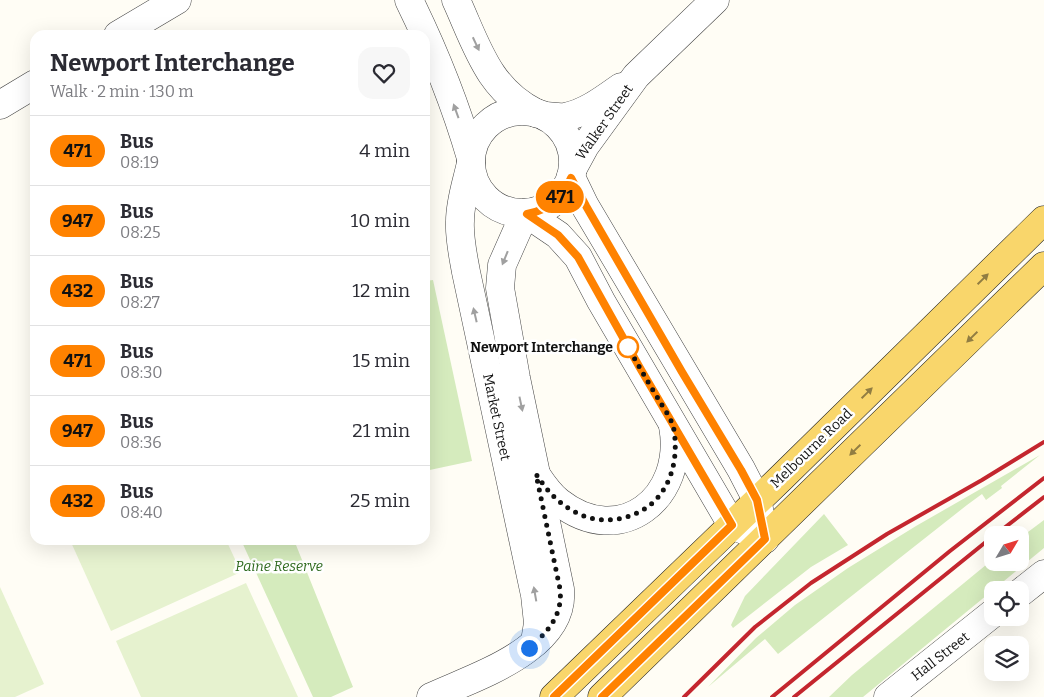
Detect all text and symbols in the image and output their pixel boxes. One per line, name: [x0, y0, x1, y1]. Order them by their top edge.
one-way arrow: [472, 37, 480, 51]
button: heart: [358, 47, 410, 99]
text: Newport Interchange: [50, 49, 295, 77]
street label: Walker Street: [572, 81, 637, 163]
text: Walk · 2 min · 130 m: [50, 82, 193, 101]
one-way arrow: [452, 103, 460, 118]
text: Bus: [120, 130, 154, 153]
text: 4 min: [359, 139, 410, 162]
text: 471: [63, 140, 92, 162]
text: 08:19: [120, 153, 159, 172]
line badge: 471: [531, 181, 589, 213]
text: 471: [546, 186, 574, 208]
text: Bus: [120, 200, 154, 223]
text: 10 min: [350, 209, 410, 232]
text: 947: [62, 210, 93, 232]
text: 08:25: [120, 223, 161, 242]
one-way arrow: [500, 251, 508, 265]
text: Bus: [120, 270, 154, 293]
one-way arrow: [977, 273, 989, 285]
text: 12 min: [352, 279, 410, 302]
text: 432: [62, 280, 93, 302]
text: 08:27: [120, 293, 160, 312]
one-way arrow: [471, 308, 479, 323]
one-way arrow: [966, 331, 978, 343]
marker: Newport Interchange: [617, 336, 639, 358]
place label: Newport Interchange: [470, 339, 613, 356]
text: Bus: [120, 340, 154, 363]
text: 15 min: [353, 349, 410, 372]
text: 471: [63, 350, 92, 372]
text: 08:30: [120, 363, 163, 382]
street label: Market Street: [479, 372, 514, 462]
one-way arrow: [861, 387, 873, 399]
one-way arrow: [517, 397, 525, 412]
street label: Melbourne Road: [767, 405, 856, 492]
text: Bus: [120, 410, 154, 433]
text: 21 min: [352, 419, 410, 442]
text: 947: [62, 420, 93, 442]
text: 08:36: [120, 433, 162, 452]
one-way arrow: [849, 444, 861, 456]
text: Bus: [120, 480, 154, 503]
text: 25 min: [350, 489, 410, 512]
text: 432: [62, 490, 93, 512]
text: 08:40: [120, 503, 163, 522]
north arrow: [984, 526, 1029, 571]
map controls: [984, 526, 1029, 681]
park label: Paine Reserve: [235, 558, 323, 575]
button: locate: [984, 581, 1029, 626]
one-way arrow: [530, 586, 538, 602]
street label: Hall Street: [908, 628, 973, 684]
your location: [517, 636, 542, 661]
button: layers: [984, 636, 1029, 681]

